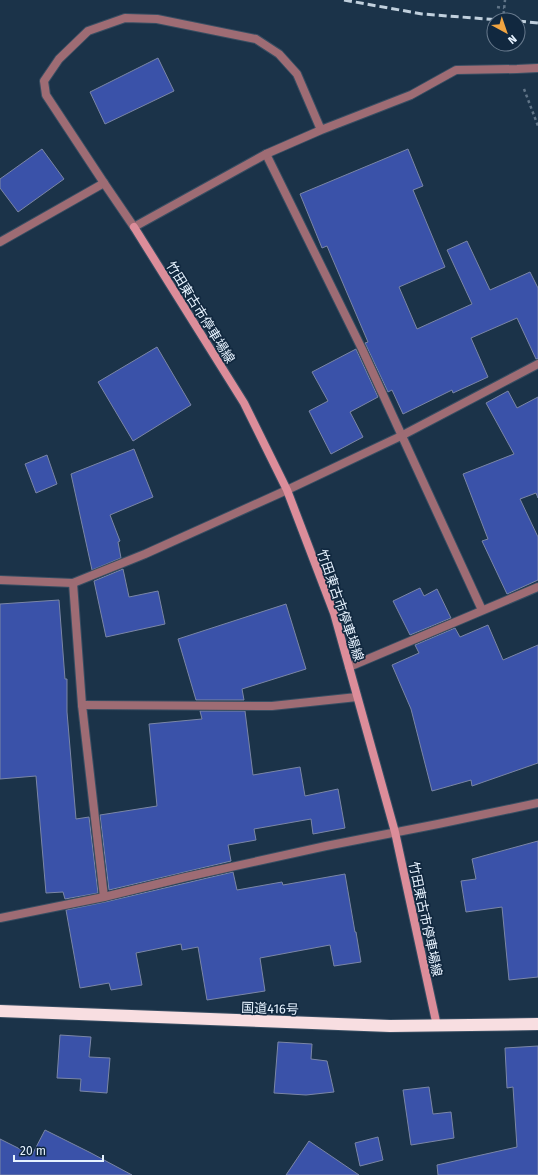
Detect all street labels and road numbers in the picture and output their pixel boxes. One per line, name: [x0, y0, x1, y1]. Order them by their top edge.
street label: 竹田東古市停車場線: [163, 259, 238, 366]
street label: 竹田東古市停車場線: [314, 547, 367, 663]
street label: 竹田東古市停車場線: [406, 860, 445, 978]
street label: 国道416号: [241, 1000, 299, 1017]

